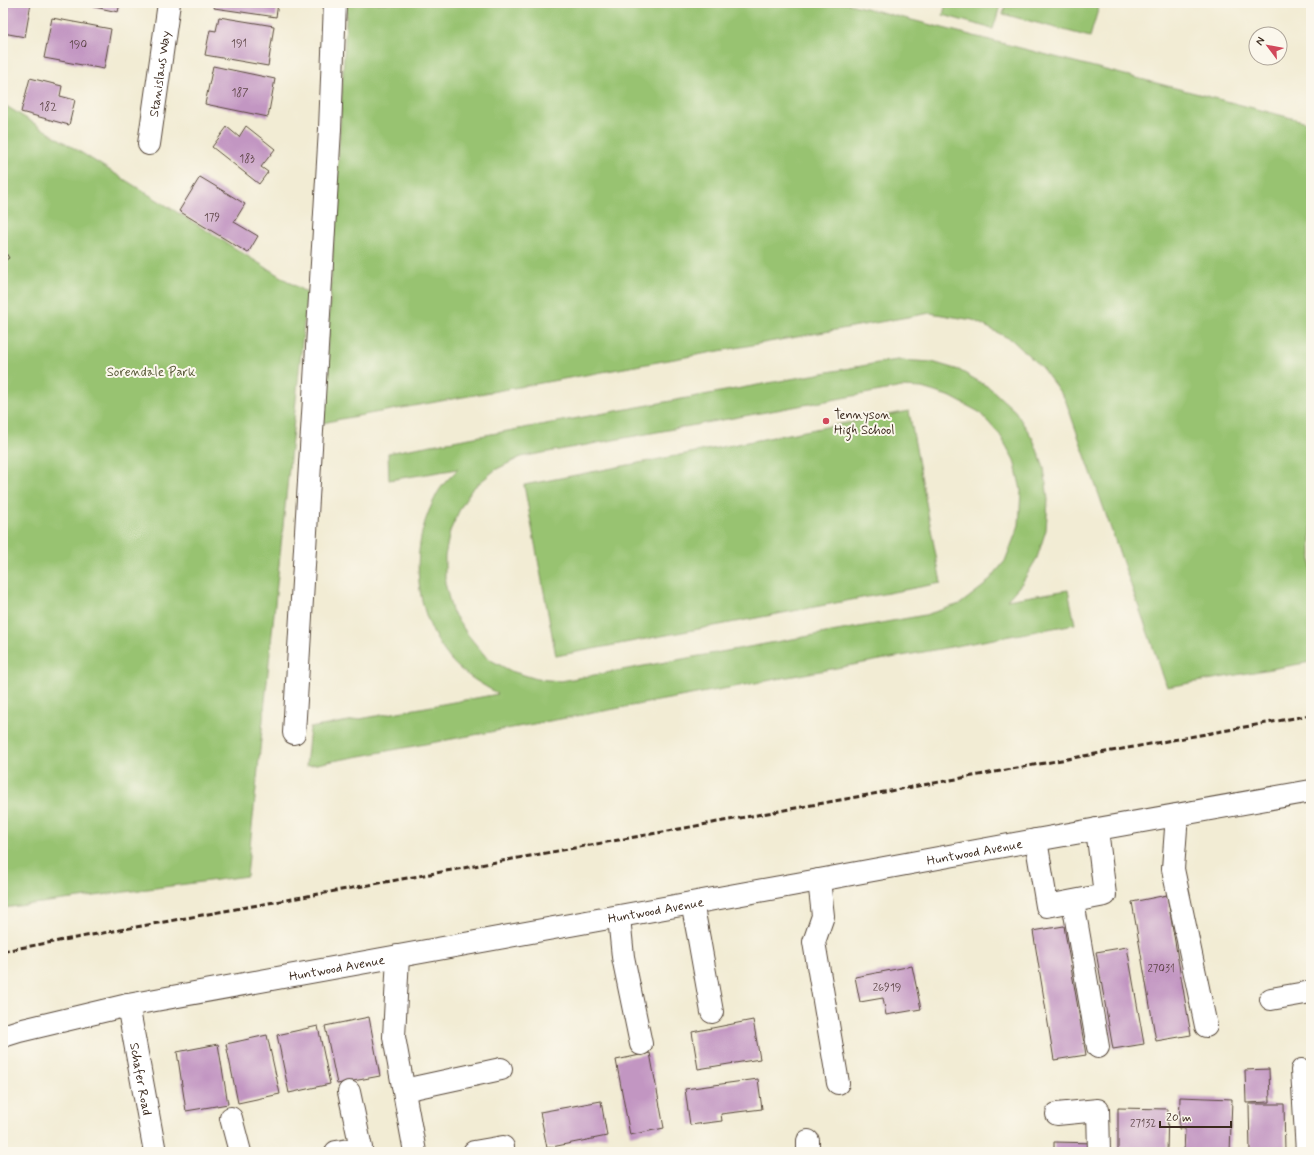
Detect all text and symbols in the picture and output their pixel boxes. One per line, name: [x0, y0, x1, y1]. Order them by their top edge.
north arrow: [1248, 26, 1288, 66]
street label: Stanislaus Way: [146, 29, 175, 118]
text: N: [1252, 34, 1268, 48]
house number: 191: [231, 37, 247, 51]
house number: 190: [69, 38, 87, 52]
house number: 187: [231, 86, 249, 100]
house number: 182: [39, 100, 57, 114]
house number: 183: [239, 152, 255, 166]
house number: 179: [204, 211, 220, 225]
park label: Sorendale Park: [107, 364, 196, 381]
place label: Tennyson High School: [834, 407, 895, 441]
marker: Tennyson High School: [821, 416, 831, 426]
street label: Huntwood Avenue: [925, 836, 1024, 870]
street label: Huntwood Avenue: [607, 894, 705, 928]
street label: Huntwood Avenue: [288, 952, 386, 986]
house number: 27031: [1147, 962, 1175, 976]
house number: 26919: [873, 981, 901, 995]
street label: Schafer Road: [125, 1041, 155, 1117]
scale bar: [1160, 1103, 1231, 1129]
text: 20 m: [1166, 1110, 1192, 1126]
house number: 27132: [1130, 1117, 1156, 1131]

